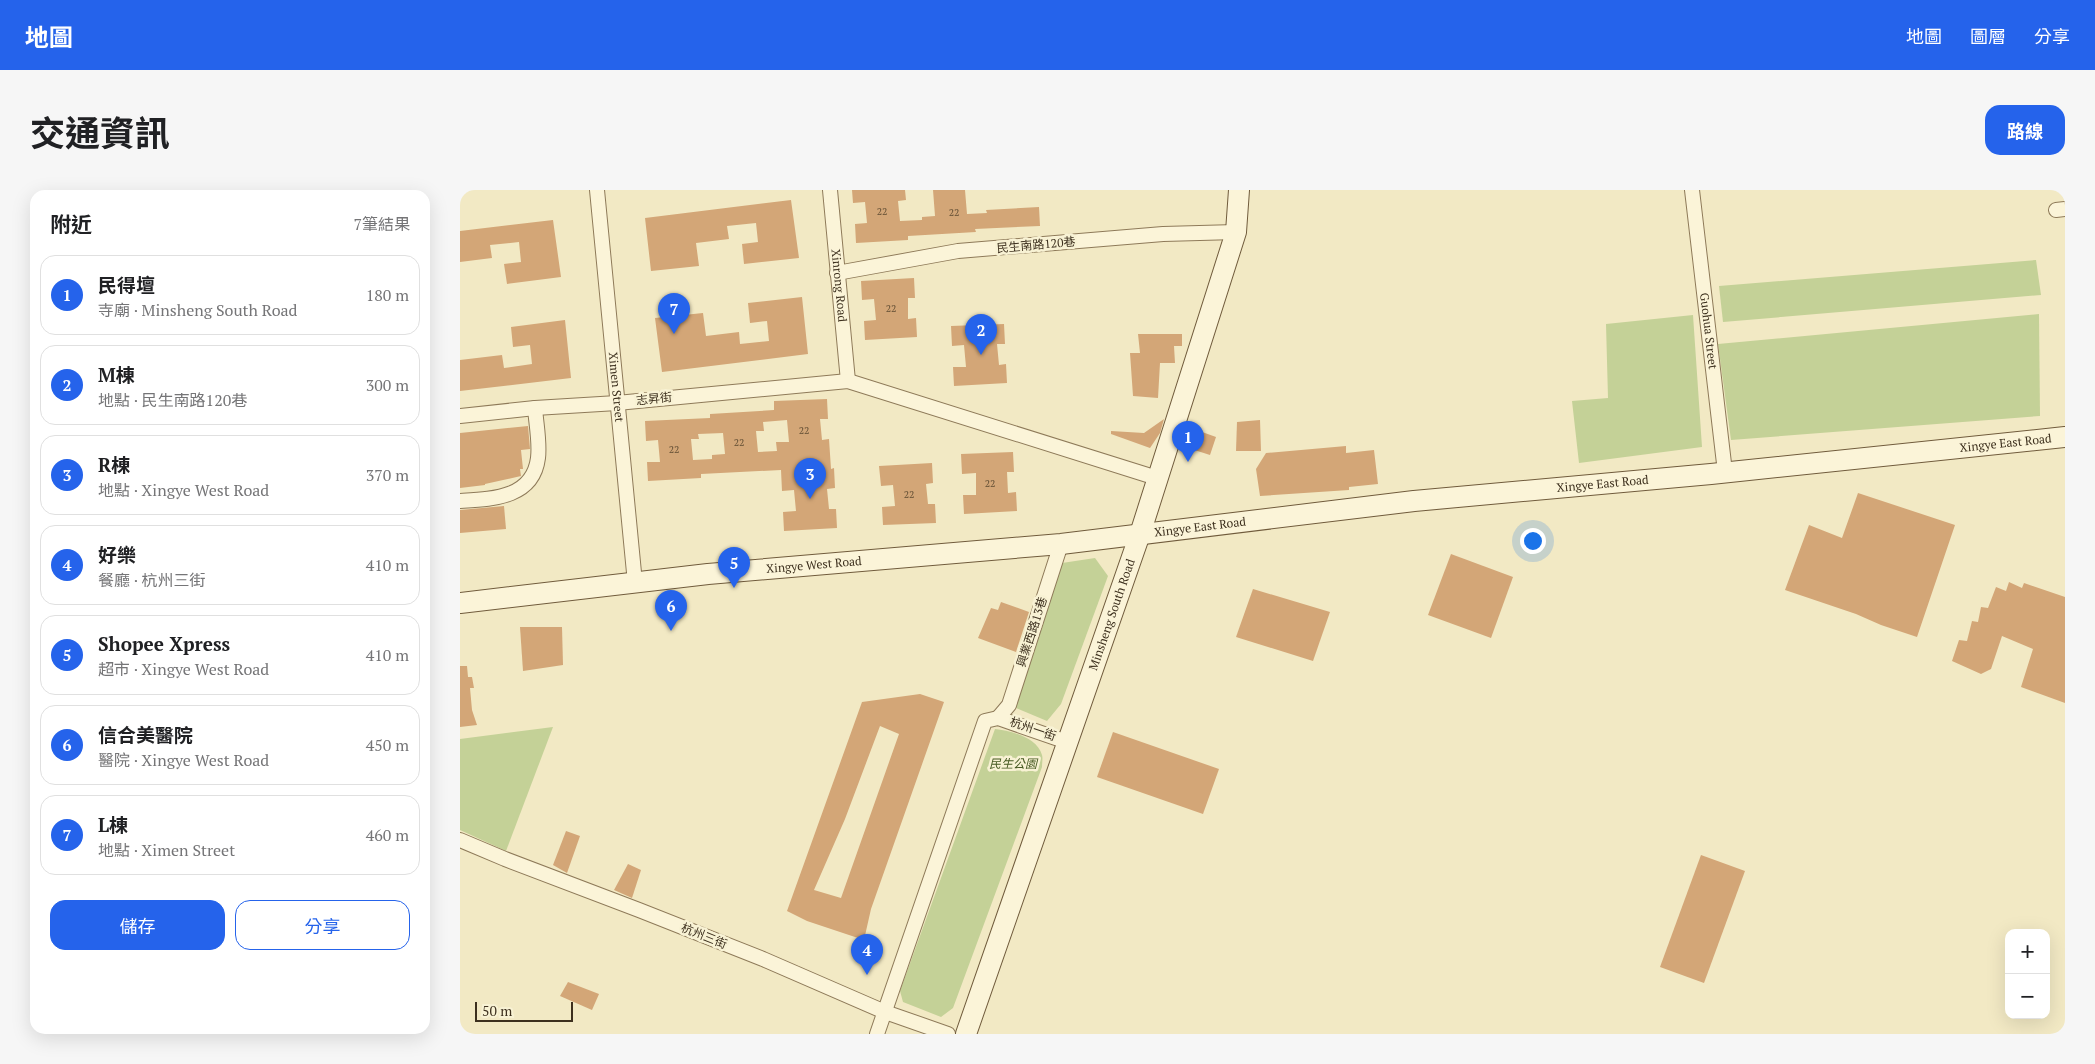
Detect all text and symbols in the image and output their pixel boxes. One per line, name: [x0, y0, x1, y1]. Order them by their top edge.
text: 地圖: [25, 21, 73, 53]
text: 地圖: [1906, 24, 1942, 48]
text: 圖層: [1970, 24, 2006, 48]
text: 分享: [2034, 24, 2070, 48]
button: 路線: [1985, 105, 2065, 155]
text: 交通資訊: [30, 110, 170, 156]
house number: 22: [877, 205, 887, 218]
house number: 22: [949, 206, 959, 219]
text: 附近: [50, 210, 92, 238]
text: 7筆結果: [353, 213, 410, 235]
street label: 民生南路120巷: [996, 234, 1076, 255]
street label: Xinrong Road: [829, 248, 850, 323]
text: 民得壇: [98, 272, 155, 297]
text: 1: [62, 284, 72, 306]
text: 180 m: [366, 284, 409, 306]
street label: Guohua Street: [1697, 292, 1721, 371]
pin: 7: [658, 293, 690, 334]
text: 寺廟 · Minsheng South Road: [98, 299, 298, 321]
house number: 22: [886, 302, 896, 315]
pin: 2: [965, 314, 997, 355]
street label: Ximen Street: [606, 351, 627, 423]
text: M棟: [98, 362, 135, 387]
text: 2: [62, 374, 72, 396]
text: 300 m: [366, 374, 409, 396]
text: 地點 · 民生南路120巷: [98, 389, 247, 411]
street label: 志昇街: [635, 389, 673, 408]
pin: 1: [1172, 421, 1204, 462]
house number: 22: [799, 424, 809, 437]
street label: Xingye East Road: [1959, 430, 2053, 455]
house number: 22: [734, 436, 744, 449]
house number: 22: [669, 443, 679, 456]
text: R棟: [98, 452, 130, 477]
pin: 3: [794, 458, 826, 499]
text: 3: [62, 464, 72, 486]
text: 370 m: [366, 464, 409, 486]
street label: Xingye East Road: [1556, 472, 1650, 495]
house number: 22: [985, 477, 995, 490]
text: 地點 · Xingye West Road: [98, 479, 269, 501]
house number: 22: [904, 488, 914, 501]
street label: Xingye East Road: [1153, 514, 1247, 540]
your location: [1520, 528, 1546, 554]
text: 好樂: [98, 542, 136, 567]
pin: 5: [718, 547, 750, 588]
street label: Xingye West Road: [766, 553, 863, 576]
text: 4: [62, 554, 72, 576]
text: 410 m: [366, 554, 409, 576]
street label: Minsheng South Road: [1085, 556, 1138, 672]
text: 餐廳 · 杭州三街: [98, 569, 206, 591]
pin: 6: [655, 590, 687, 631]
street label: 興業西路13巷: [1013, 595, 1050, 669]
text: Shopee Xpress: [98, 631, 230, 656]
text: 5: [62, 644, 72, 666]
text: 410 m: [366, 644, 409, 666]
text: 超市 · Xingye West Road: [98, 658, 269, 680]
street label: 杭州一街: [1008, 714, 1058, 743]
text: 信合美醫院: [98, 722, 193, 747]
text: 6: [62, 734, 72, 756]
text: 450 m: [366, 734, 409, 756]
text: 醫院 · Xingye West Road: [98, 749, 269, 771]
park label: 民生公園: [989, 756, 1039, 771]
text: L棟: [98, 812, 128, 837]
text: 7: [62, 824, 72, 846]
text: 460 m: [366, 824, 409, 846]
text: 地點 · Ximen Street: [98, 839, 235, 861]
button: 儲存: [50, 900, 225, 950]
button: 分享: [235, 900, 410, 950]
street label: 杭州三街: [679, 920, 729, 951]
map controls: [2005, 929, 2050, 1019]
button: +: [2005, 929, 2050, 974]
pin: 4: [851, 934, 883, 975]
button: −: [2005, 974, 2050, 1019]
scale bar: [475, 999, 572, 1022]
text: 50 m: [482, 1001, 512, 1020]

